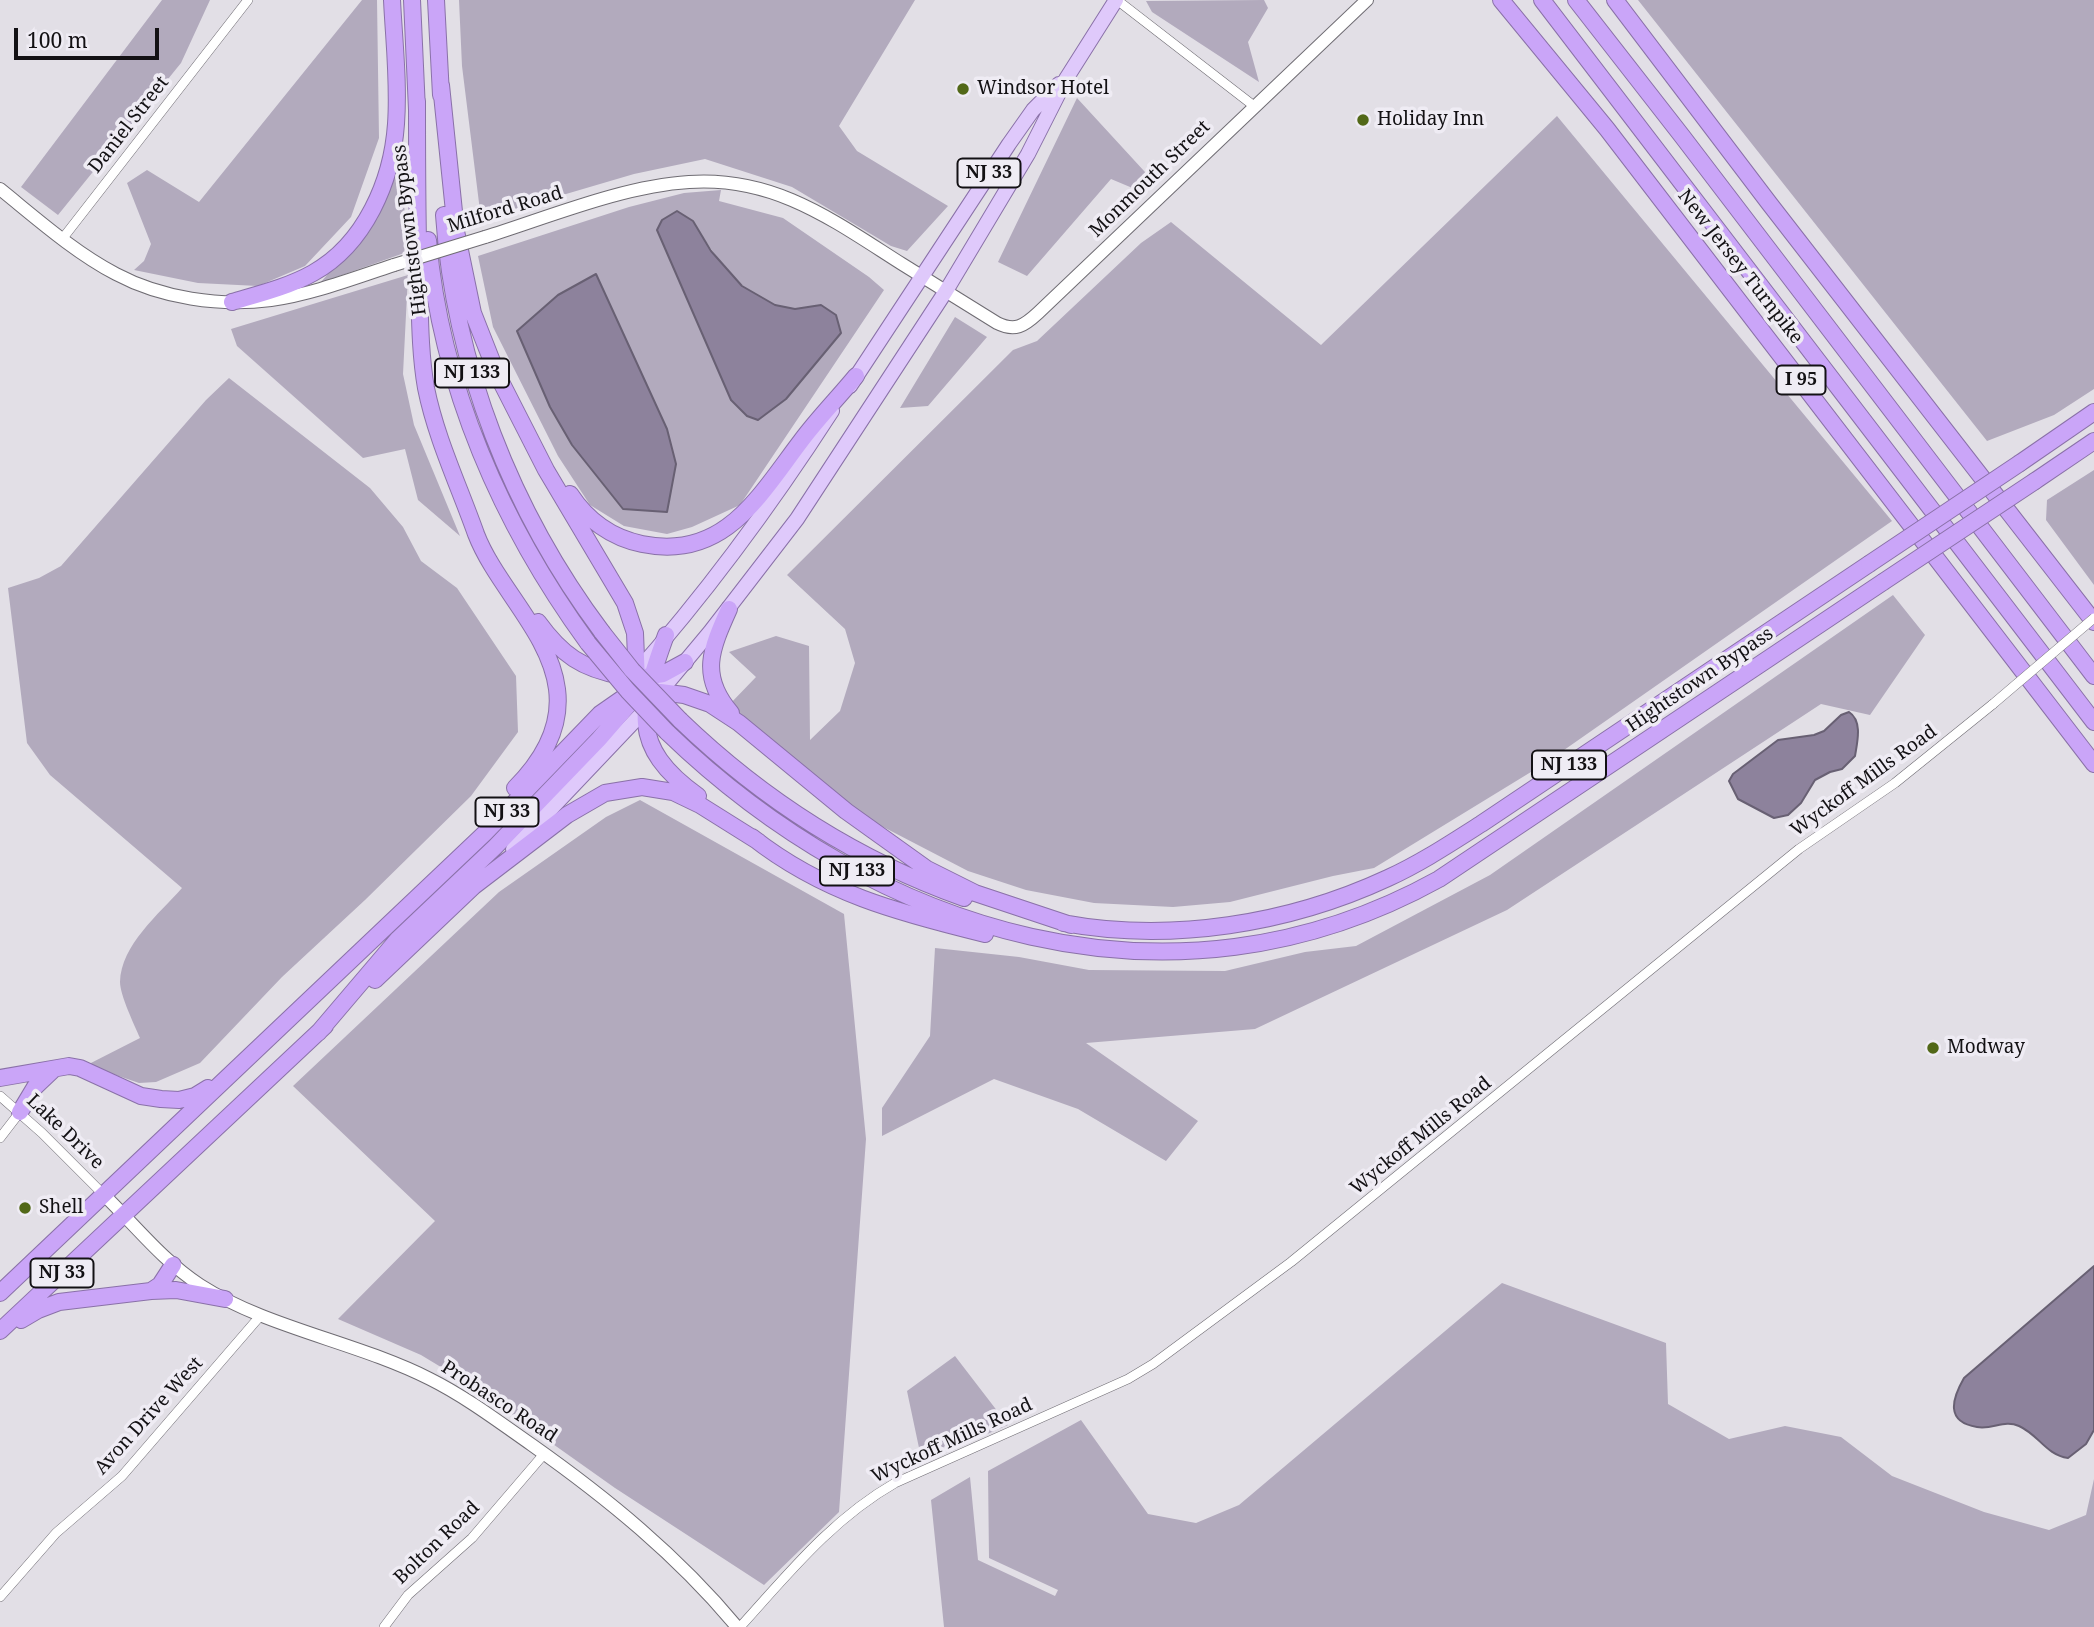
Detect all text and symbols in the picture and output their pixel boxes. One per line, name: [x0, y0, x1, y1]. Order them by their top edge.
scale bar: [18, 14, 163, 58]
text: 100 m: [27, 26, 88, 54]
street label: Daniel Street: [84, 72, 174, 178]
place label: Windsor Hotel: [977, 78, 1109, 100]
marker: Windsor Hotel: [955, 81, 971, 97]
place label: Holiday Inn: [1377, 109, 1484, 131]
marker: Holiday Inn: [1355, 112, 1371, 128]
street label: Monmouth Street: [1085, 116, 1215, 242]
street label: Hightstown Bypass: [388, 143, 432, 317]
road number: NJ 33: [958, 158, 1020, 188]
street label: Milford Road: [445, 182, 565, 238]
street label: New Jersey Turnpike: [1673, 185, 1807, 349]
road number: NJ 133: [435, 358, 509, 388]
road number: I 95: [1776, 366, 1826, 394]
street label: Hightstown Bypass: [1622, 622, 1778, 738]
street label: Wyckoff Mills Road: [1786, 720, 1942, 842]
road number: NJ 133: [1532, 750, 1606, 780]
road number: NJ 33: [476, 798, 538, 826]
road number: NJ 133: [820, 856, 894, 886]
place label: Modway: [1947, 1037, 2025, 1059]
marker: Modway: [1925, 1040, 1941, 1056]
street label: Wyckoff Mills Road: [1346, 1072, 1496, 1200]
street label: Lake Drive: [22, 1090, 108, 1174]
place label: Shell: [39, 1197, 83, 1219]
marker: Shell: [17, 1200, 33, 1216]
road number: NJ 33: [31, 1258, 94, 1288]
street label: Avon Drive West: [90, 1352, 208, 1480]
street label: Probasco Road: [437, 1356, 561, 1448]
street label: Wyckoff Mills Road: [868, 1394, 1036, 1488]
street label: Bolton Road: [390, 1497, 484, 1589]

